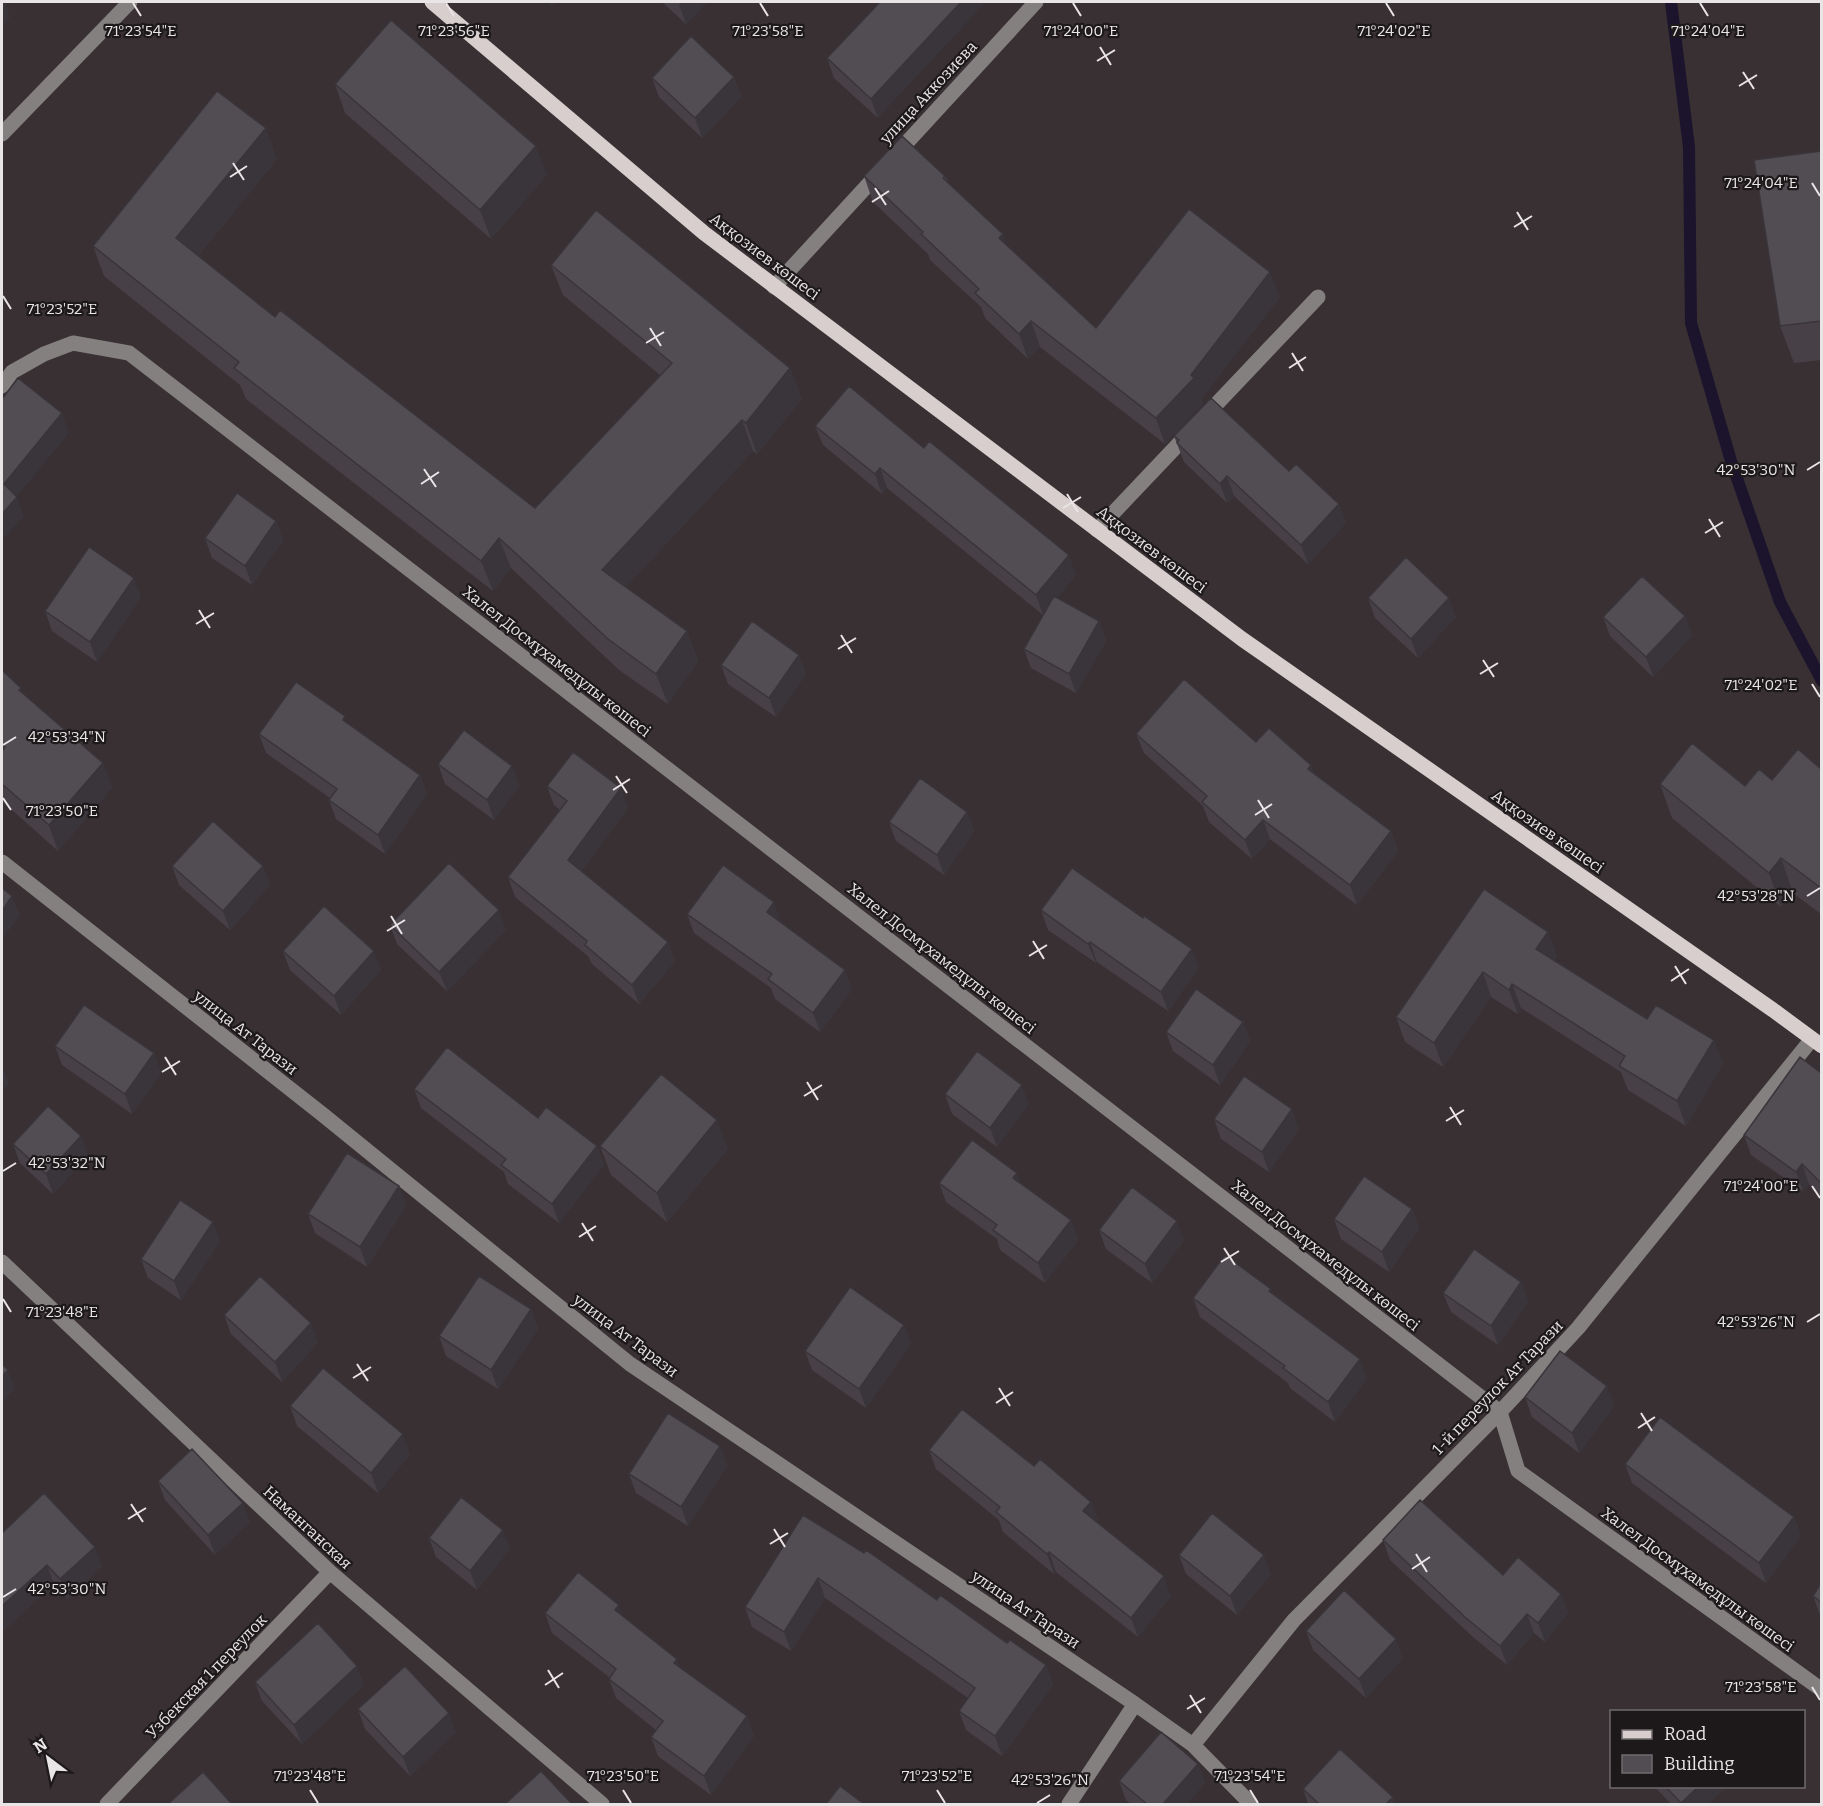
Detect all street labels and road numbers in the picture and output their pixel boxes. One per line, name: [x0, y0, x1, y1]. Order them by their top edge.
street label: улица Аккозиева: [875, 37, 981, 148]
street label: Аққозиев көшесі: [706, 209, 824, 304]
street label: Аққозиев көшесі: [1093, 502, 1211, 597]
street label: Халел Досмұхамедұлы көшесі: [459, 582, 655, 741]
street label: Аққозиев көшесі: [1488, 786, 1608, 877]
street label: Халел Досмұхамедұлы көшесі: [844, 879, 1040, 1038]
street label: улица Ат Тарази: [189, 985, 301, 1079]
street label: Халел Досмұхамедұлы көшесі: [1228, 1176, 1424, 1335]
street label: улица Ат Тарази: [569, 1289, 682, 1381]
street label: 1-й переулок Ат Тарази: [1428, 1316, 1567, 1459]
street label: Наманганская: [260, 1482, 356, 1573]
street label: Халел Досмұхамедұлы көшесі: [1598, 1503, 1798, 1656]
street label: улица Ат Тарази: [967, 1566, 1083, 1653]
street label: Узбекская 1 переулок: [142, 1610, 271, 1743]

